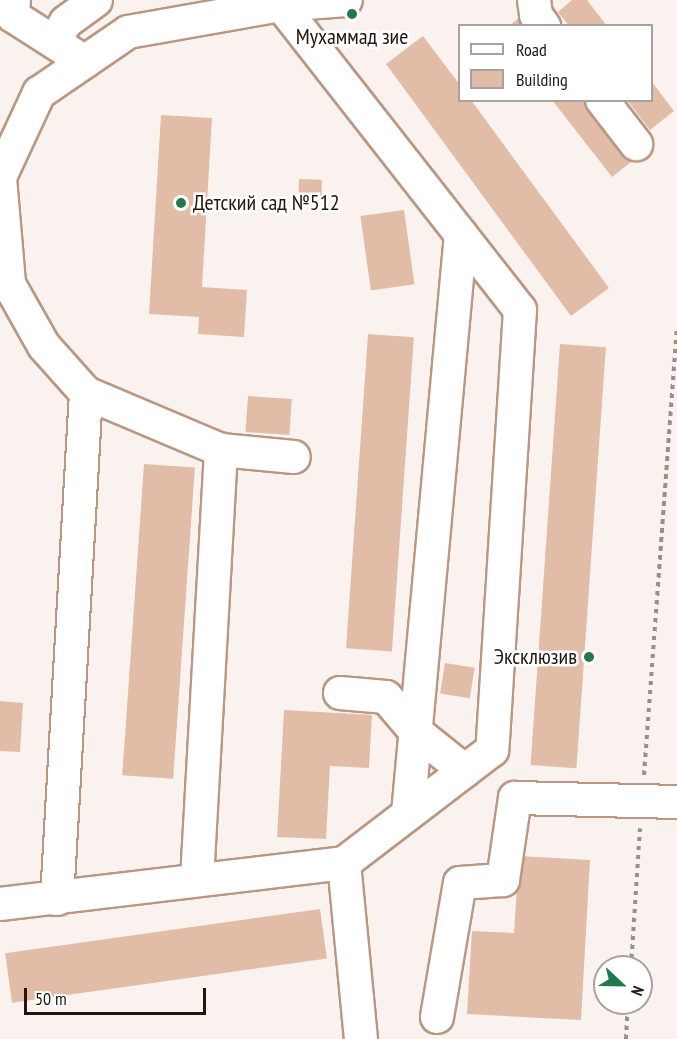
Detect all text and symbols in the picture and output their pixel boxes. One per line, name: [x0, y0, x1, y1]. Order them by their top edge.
marker: Мухаммад зие: [345, 7, 359, 21]
place label: Мухаммад зие: [296, 24, 408, 50]
legend: [458, 24, 653, 102]
text: Road: [516, 38, 547, 61]
text: Building: [516, 68, 568, 91]
place label: Детский сад №512: [193, 190, 340, 216]
marker: Детский сад №512: [174, 196, 188, 210]
place label: Эксклюзив: [494, 644, 577, 670]
marker: Эксклюзив: [582, 650, 596, 664]
north arrow: [593, 955, 653, 1015]
scale bar: [27, 976, 208, 1014]
text: N: [627, 983, 649, 999]
text: 50 m: [35, 987, 67, 1010]

